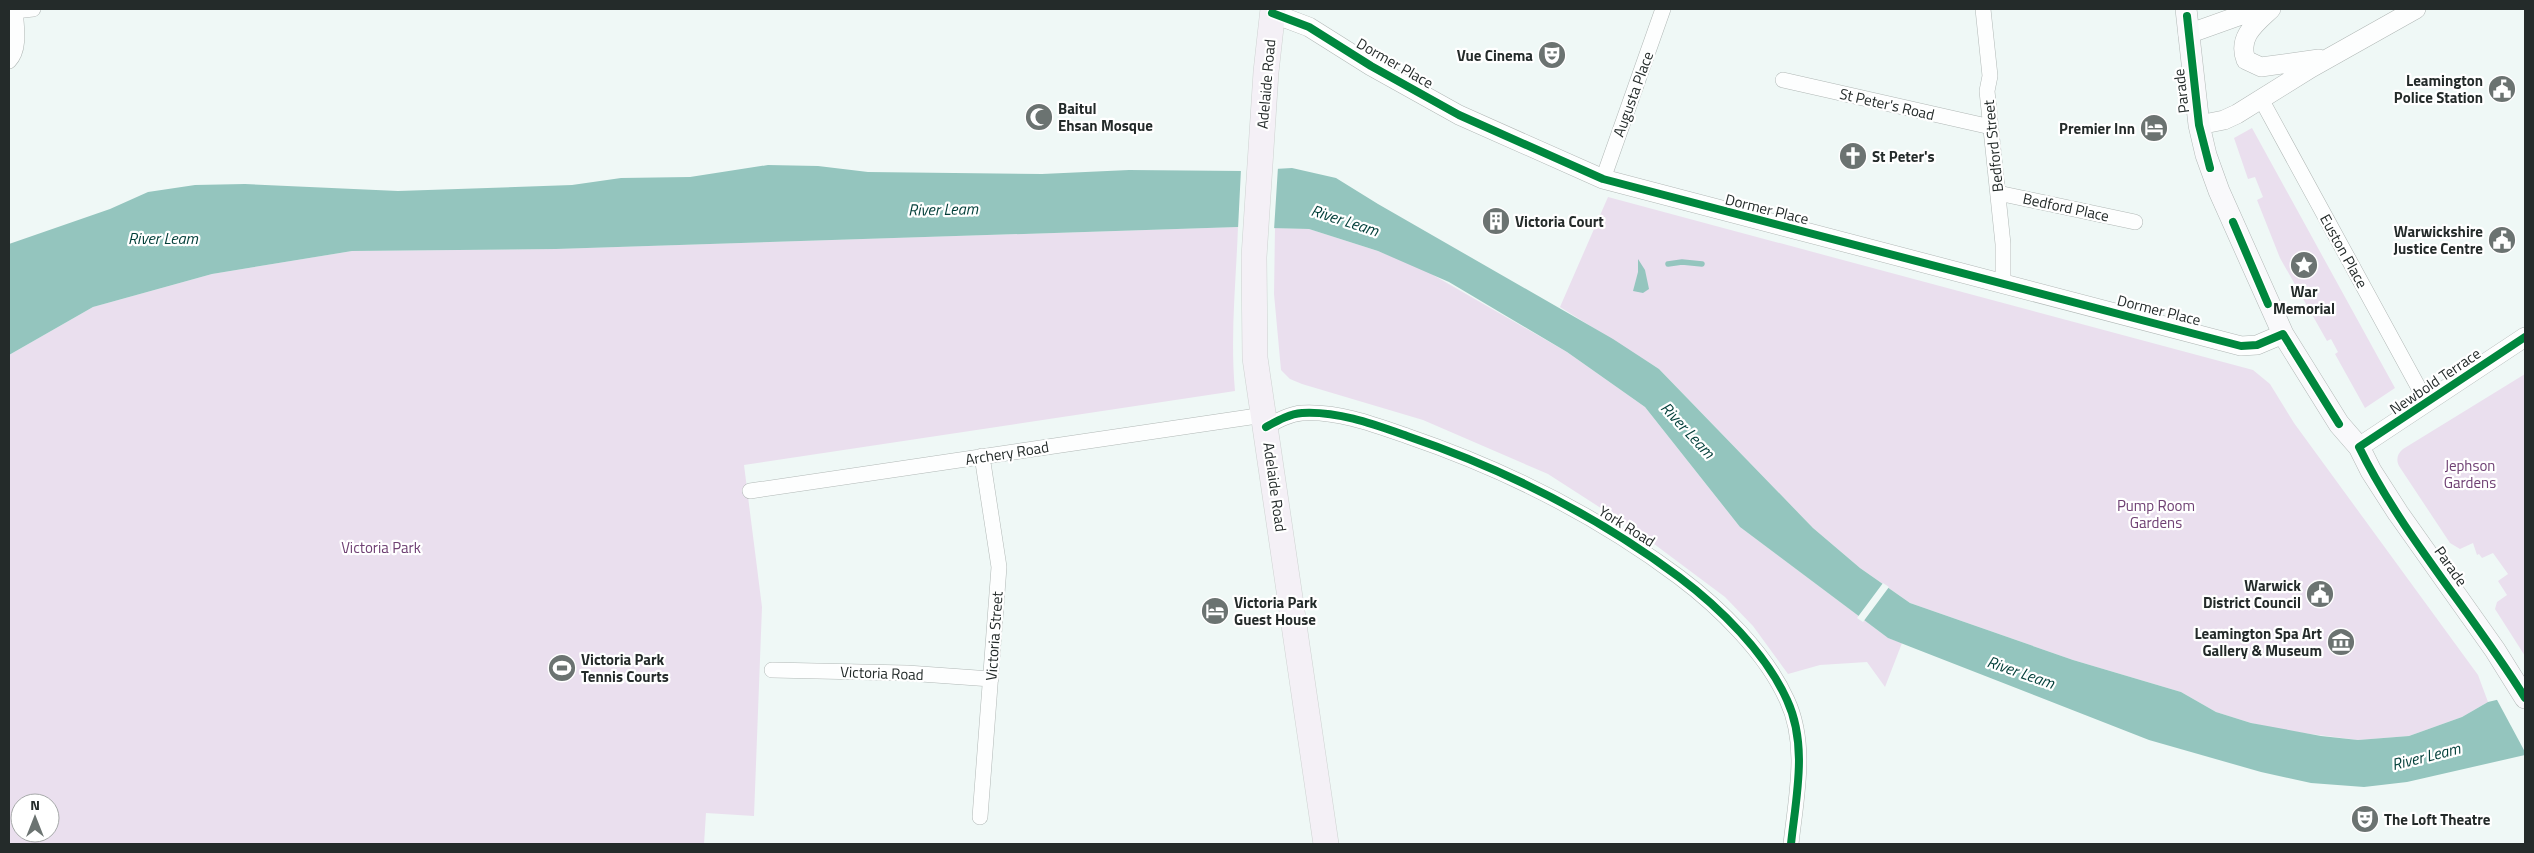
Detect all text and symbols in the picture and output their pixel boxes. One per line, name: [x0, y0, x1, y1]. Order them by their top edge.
street label: Dormer Place: [1352, 32, 1438, 94]
street label: Adelaide Road: [1251, 38, 1281, 130]
theatre icon: Vue Cinema: [1537, 40, 1567, 70]
place label: Vue Cinema: [1457, 44, 1533, 67]
street label: Augusta Place: [1607, 48, 1659, 140]
street label: Parade: [2167, 67, 2195, 115]
place label: Leamington Police Station: [2394, 69, 2483, 109]
public building icon: Leamington Police Station: [2487, 74, 2517, 104]
street label: St Peter's Road: [1837, 82, 1937, 126]
place label: Baitul Ehsan Mosque: [1058, 97, 1153, 137]
street label: Bedford Street: [1977, 98, 2009, 193]
mosque icon: Baitul Ehsan Mosque: [1024, 102, 1054, 132]
hotel icon: Premier Inn: [2139, 113, 2169, 143]
place label: Premier Inn: [2059, 117, 2135, 140]
church icon: St Peter's: [1838, 141, 1868, 171]
place label: St Peter's: [1872, 145, 1935, 168]
street label: Bedford Place: [2021, 187, 2111, 227]
street label: Dormer Place: [1723, 188, 1811, 230]
water label: River Leam: [908, 196, 979, 222]
water label: River Leam: [1308, 198, 1382, 242]
building icon: Victoria Court: [1481, 206, 1511, 236]
place label: Victoria Court: [1515, 210, 1604, 233]
street label: Euston Place: [2314, 210, 2374, 292]
place label: Warwickshire Justice Centre: [2394, 220, 2483, 260]
public building icon: Warwickshire Justice Centre: [2487, 225, 2517, 255]
water label: River Leam: [128, 226, 199, 250]
place icon: War Memorial: [2289, 250, 2319, 280]
place label: War Memorial: [2273, 280, 2335, 320]
street label: Dormer Place: [2115, 289, 2203, 331]
street label: Newbold Terrace: [2385, 342, 2485, 420]
water label: River Leam: [1655, 396, 1721, 464]
street label: Archery Road: [964, 435, 1050, 471]
street label: Adelaide Road: [1257, 441, 1293, 533]
park label: Jephson Gardens: [2444, 454, 2496, 494]
park label: Pump Room Gardens: [2117, 494, 2195, 534]
street label: York Road: [1594, 500, 1660, 552]
park label: Victoria Park: [341, 536, 421, 559]
street label: Parade: [2429, 541, 2473, 591]
place label: Warwick District Council: [2203, 574, 2301, 614]
public building icon: Warwick District Council: [2305, 579, 2335, 609]
street label: Victoria Street: [979, 590, 1009, 682]
place label: Victoria Park Guest House: [1234, 591, 1317, 631]
hotel icon: Victoria Park Guest House: [1200, 596, 1230, 626]
place label: Leamington Spa Art Gallery & Museum: [2194, 622, 2323, 662]
museum icon: Leamington Spa Art Gallery & Museum: [2326, 627, 2356, 657]
place label: Victoria Park Tennis Courts: [581, 648, 669, 688]
water label: River Leam: [1984, 649, 2058, 695]
sports icon: Victoria Park Tennis Courts: [547, 653, 577, 683]
street label: Victoria Road: [840, 660, 924, 686]
water label: River Leam: [2389, 736, 2463, 776]
north arrow: [10, 793, 60, 843]
text: N: [30, 794, 40, 815]
theatre icon: The Loft Theatre: [2350, 804, 2380, 834]
place label: The Loft Theatre: [2384, 808, 2491, 831]

